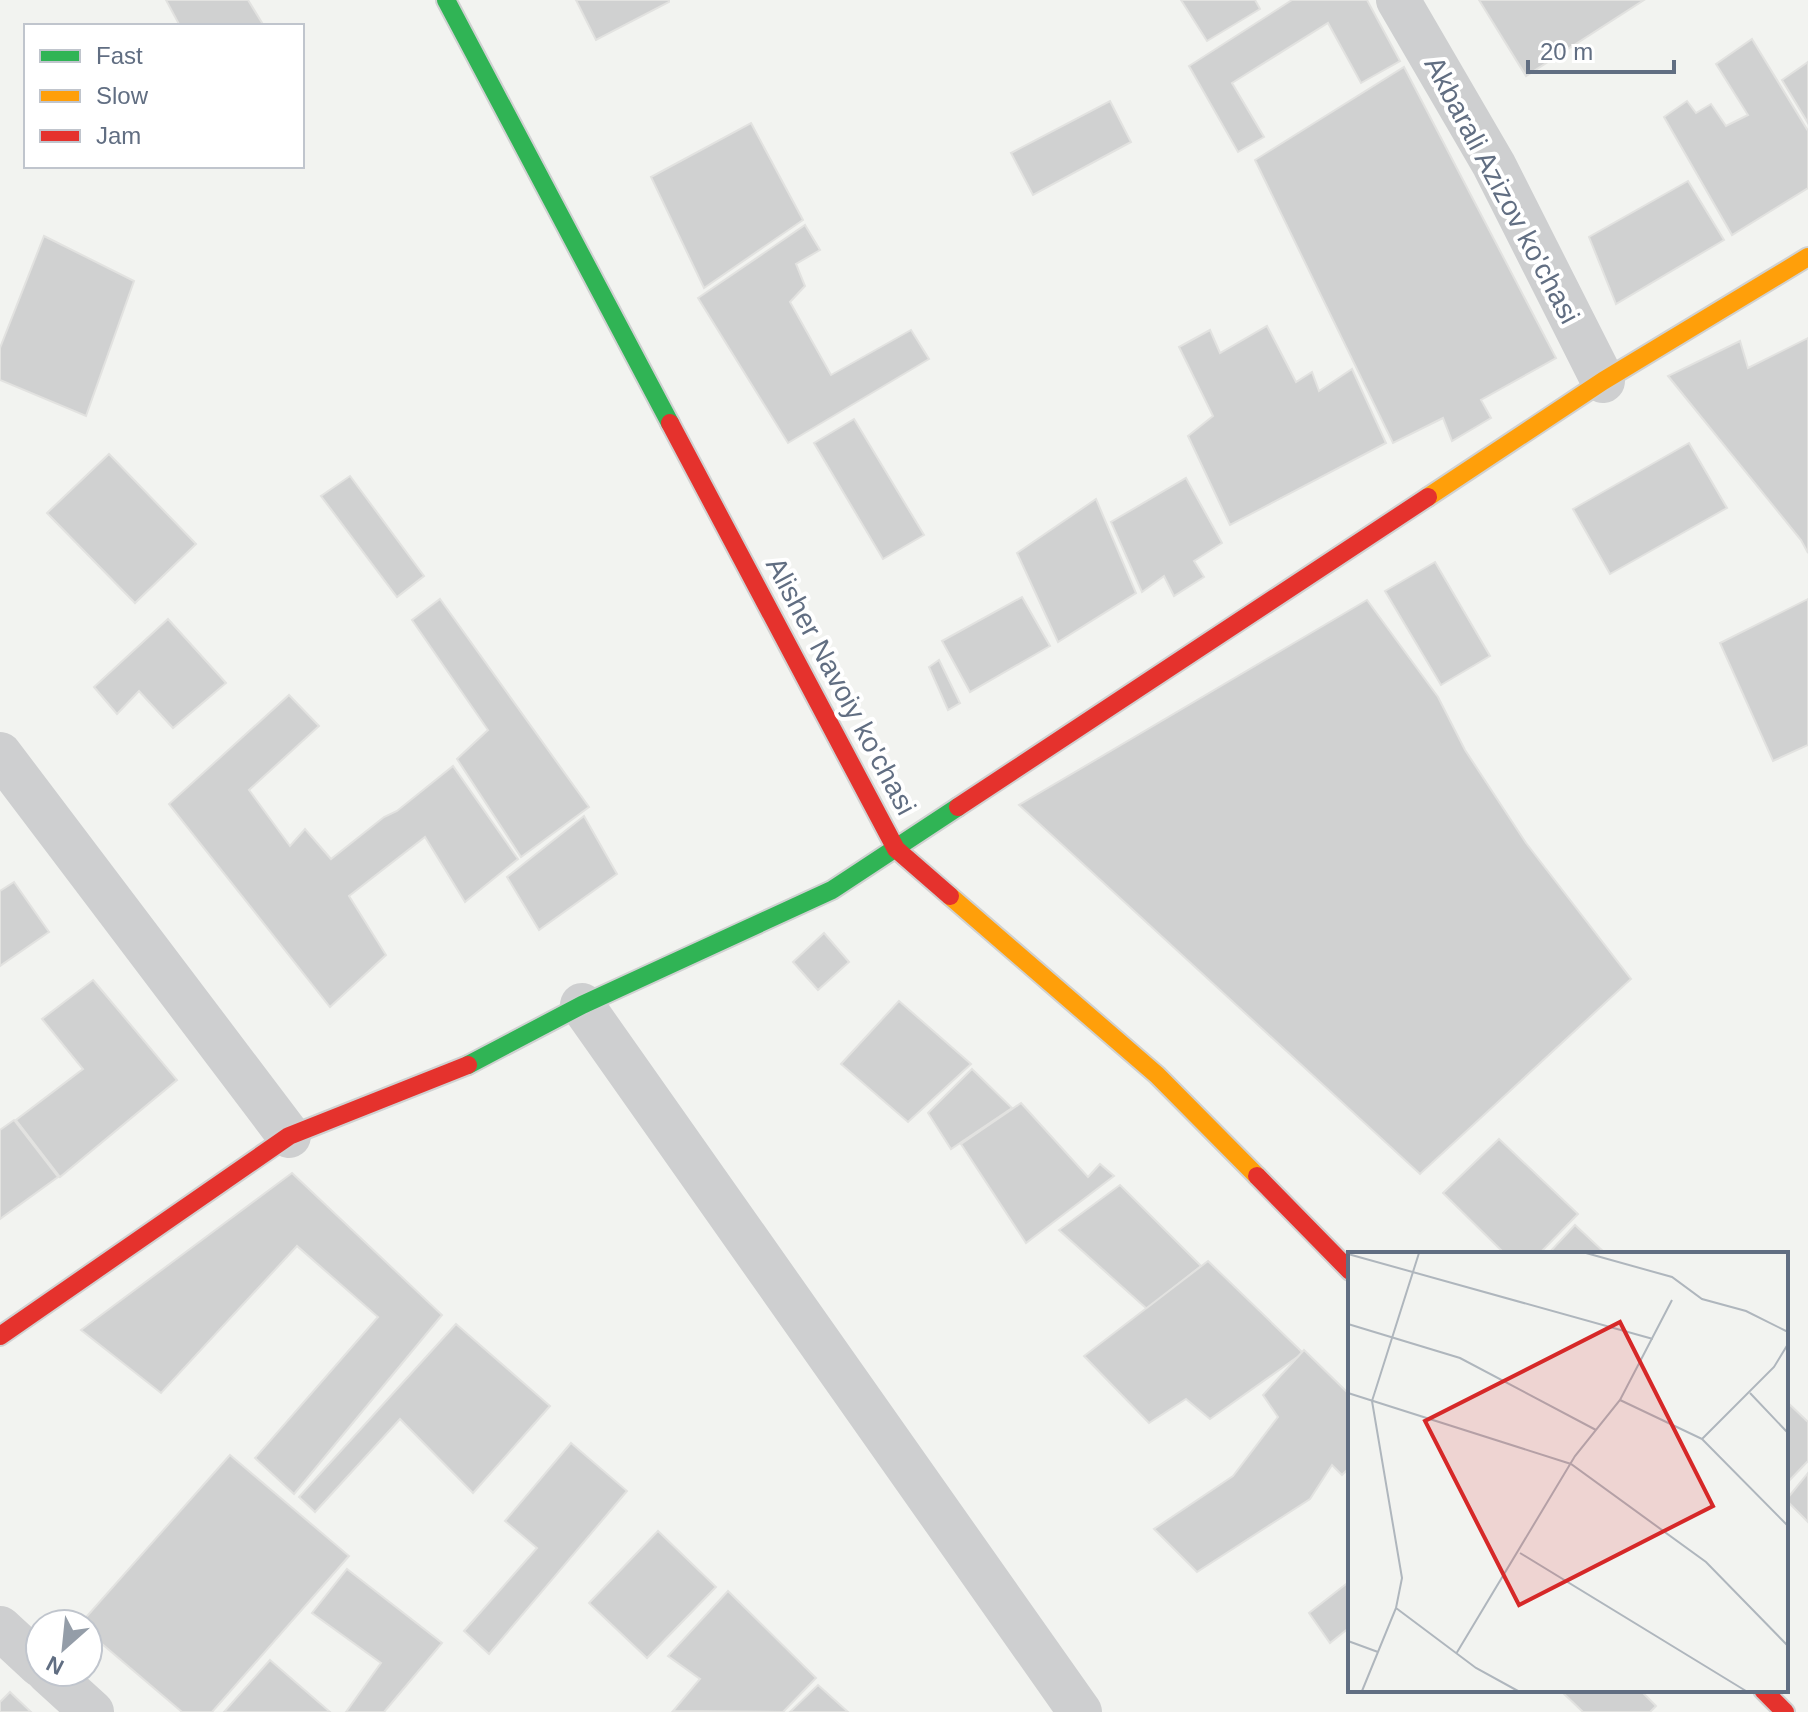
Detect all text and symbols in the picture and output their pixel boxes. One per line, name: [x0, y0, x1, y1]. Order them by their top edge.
legend: [24, 24, 304, 168]
scale bar: [1528, 24, 1674, 74]
text: 20 m: [1540, 38, 1593, 65]
text: Fast: [96, 42, 143, 69]
street label: Akbarali Azizov ko'chasi: [1418, 51, 1586, 329]
text: Slow: [96, 82, 149, 109]
text: Jam: [96, 122, 141, 149]
street label: Alisher Navoiy ko'chasi: [760, 552, 922, 820]
inset map: [1348, 1252, 1788, 1692]
north arrow: [24, 1608, 104, 1688]
text: N: [42, 1651, 68, 1680]

